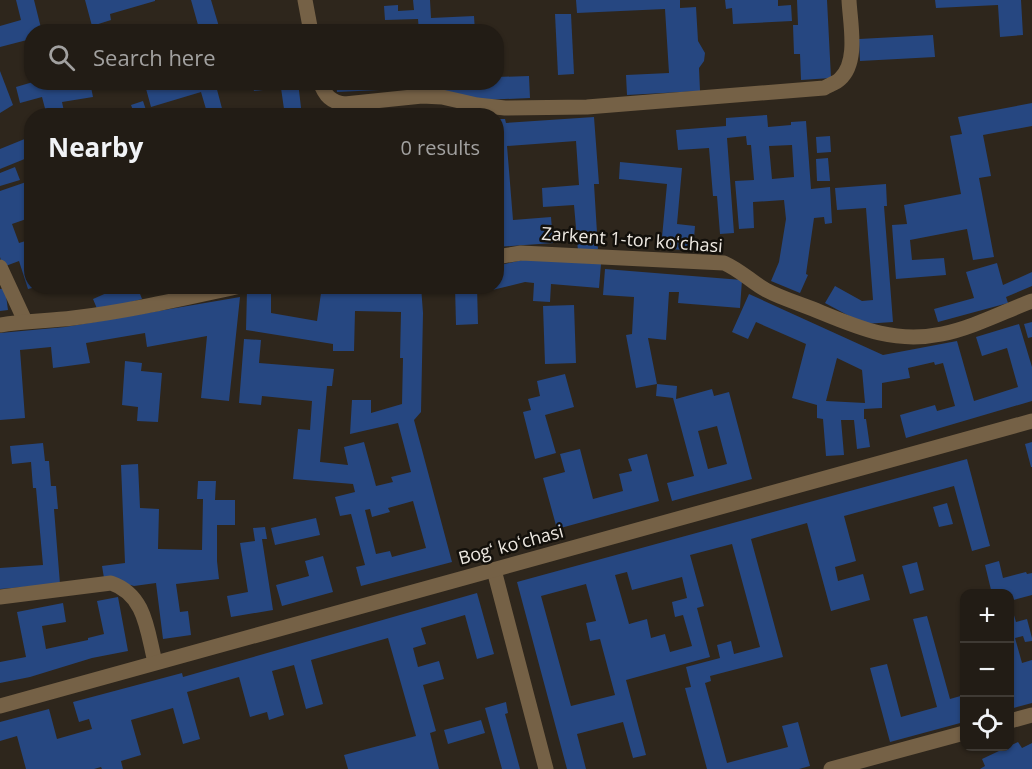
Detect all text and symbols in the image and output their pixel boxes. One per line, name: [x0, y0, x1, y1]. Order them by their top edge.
search box: [24, 24, 504, 90]
icon: search: [45, 41, 78, 74]
text: Search here: [93, 42, 216, 72]
text: Nearby: [48, 129, 143, 165]
text: 0 results: [400, 134, 480, 161]
street label: Zarkent 1-tor koʻchasi: [541, 221, 724, 257]
street label: Bogʻ koʻchasi: [455, 518, 566, 570]
map controls: [960, 589, 1014, 751]
button: +: [960, 589, 1014, 643]
button: −: [960, 643, 1014, 697]
button: locate: [960, 697, 1014, 751]

